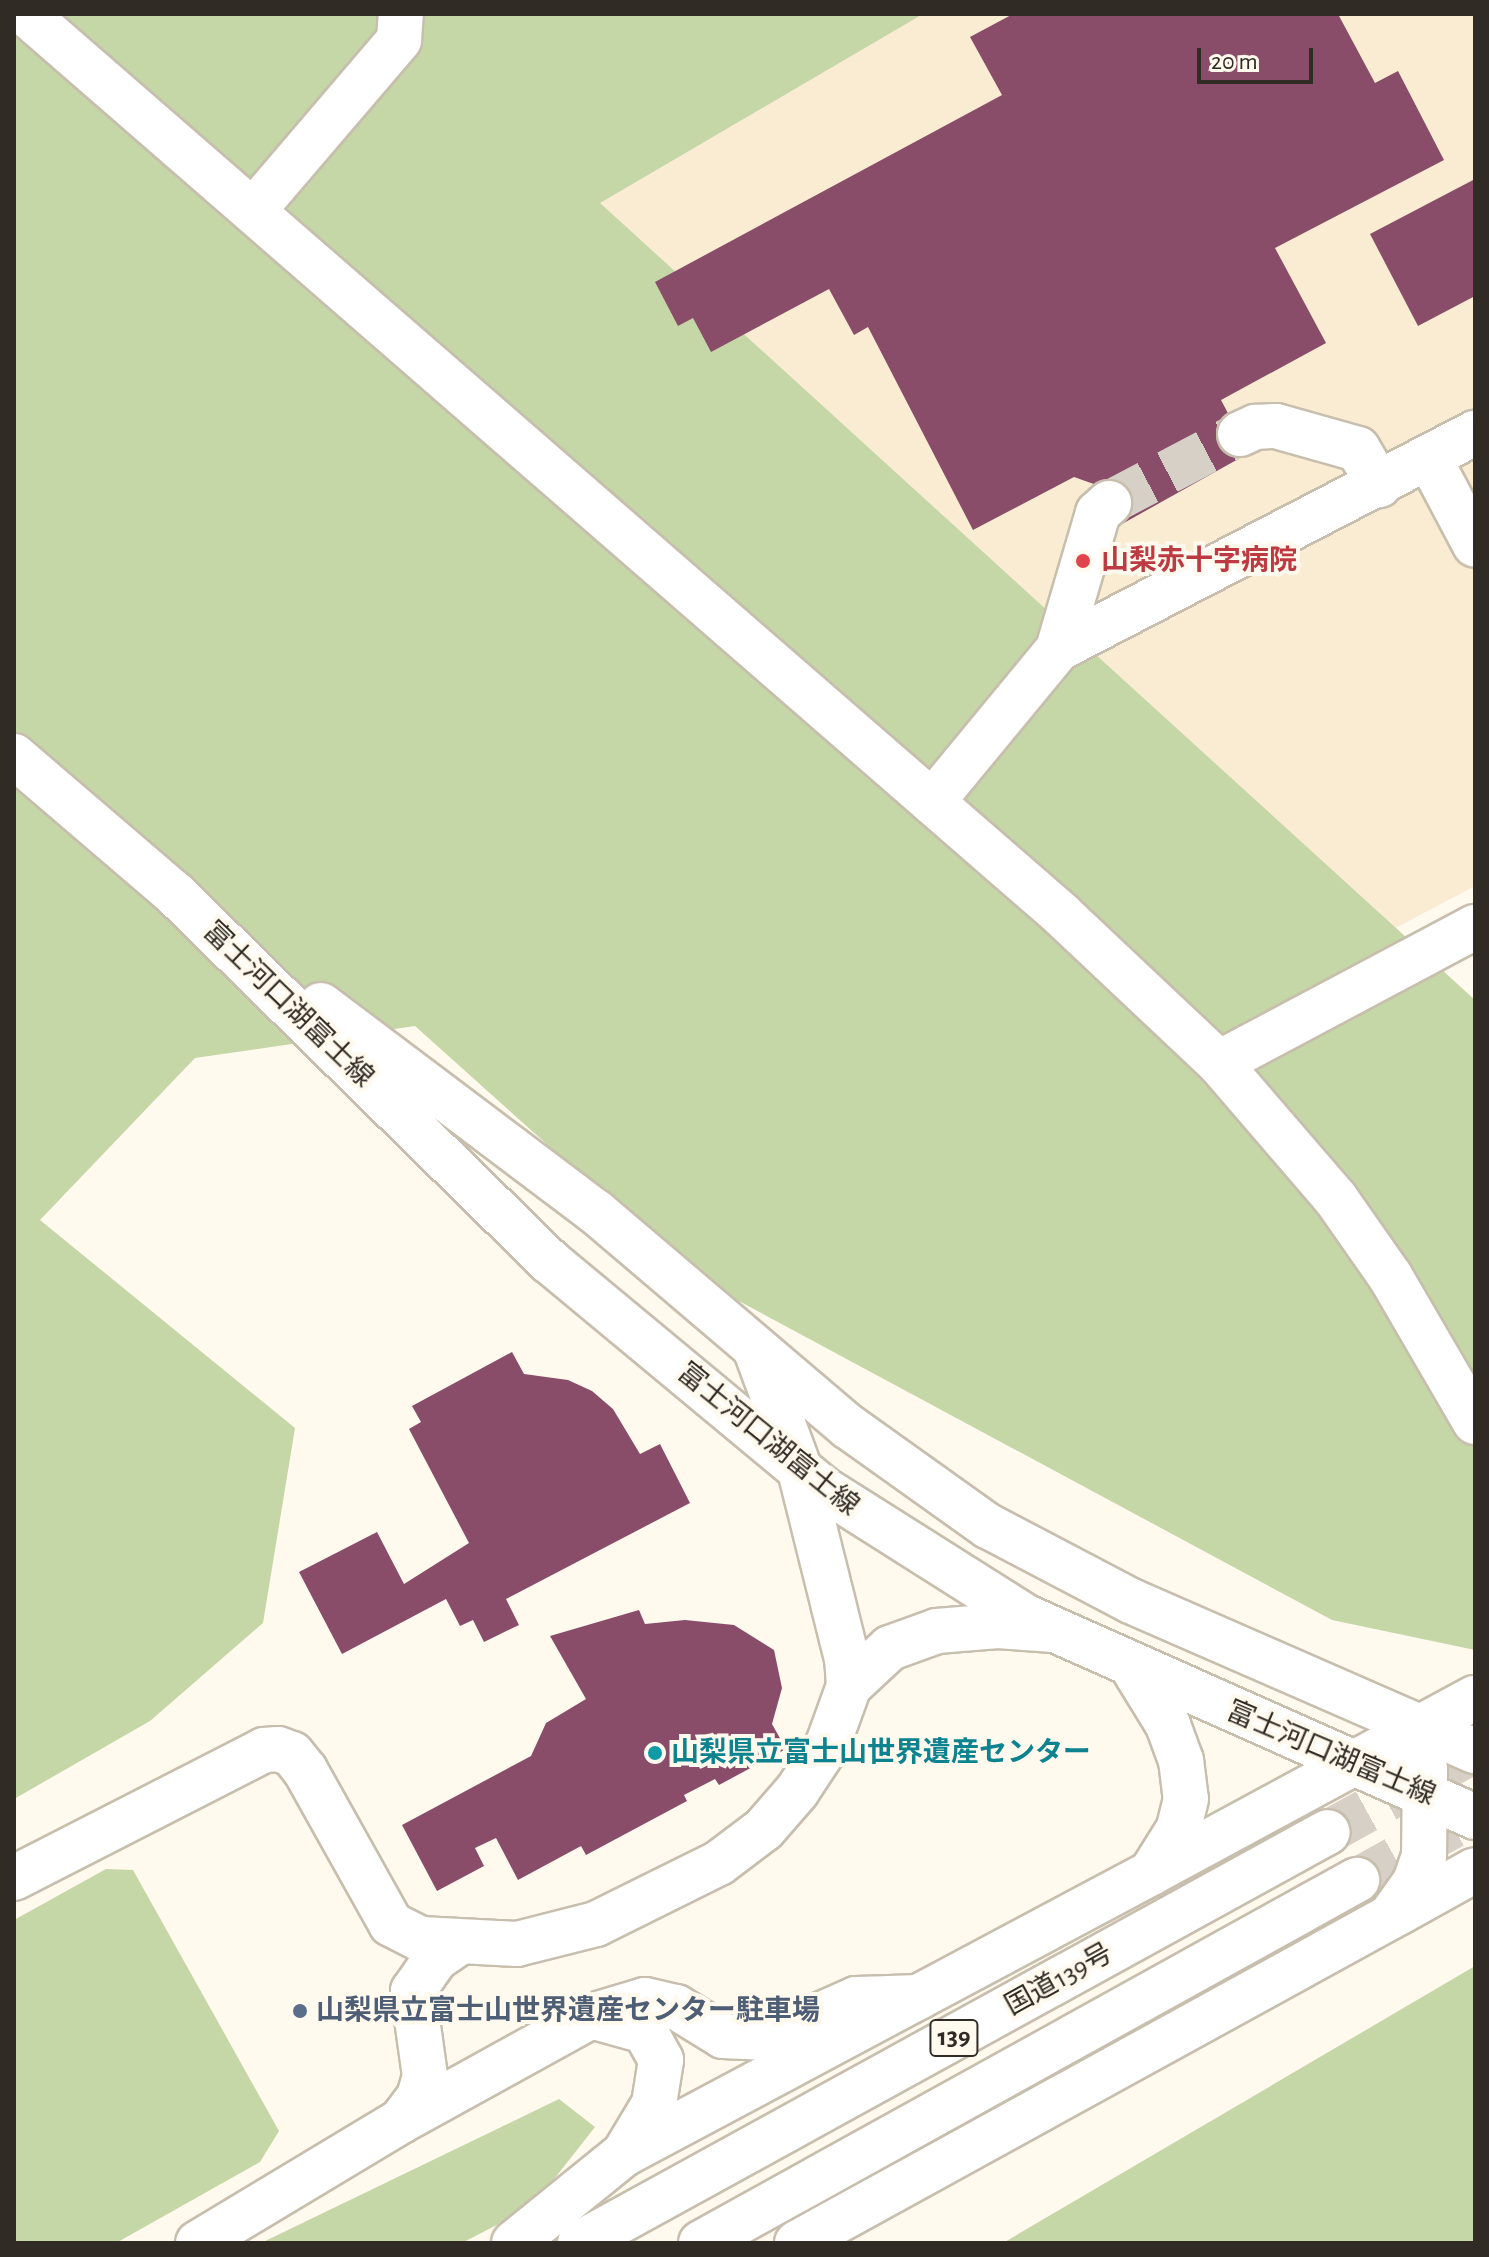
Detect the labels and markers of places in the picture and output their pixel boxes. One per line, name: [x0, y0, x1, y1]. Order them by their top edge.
place label: 山梨赤十字病院: [1101, 544, 1297, 578]
marker: 山梨赤十字病院: [1072, 550, 1094, 572]
place label: 山梨県立富士山世界遺産センター: [671, 1736, 1091, 1770]
marker: 山梨県立富士山世界遺産センター: [646, 1744, 664, 1762]
place label: 山梨県立富士山世界遺産センター駐車場: [316, 1994, 820, 2028]
marker: 山梨県立富士山世界遺産センター駐車場: [291, 2002, 309, 2020]

